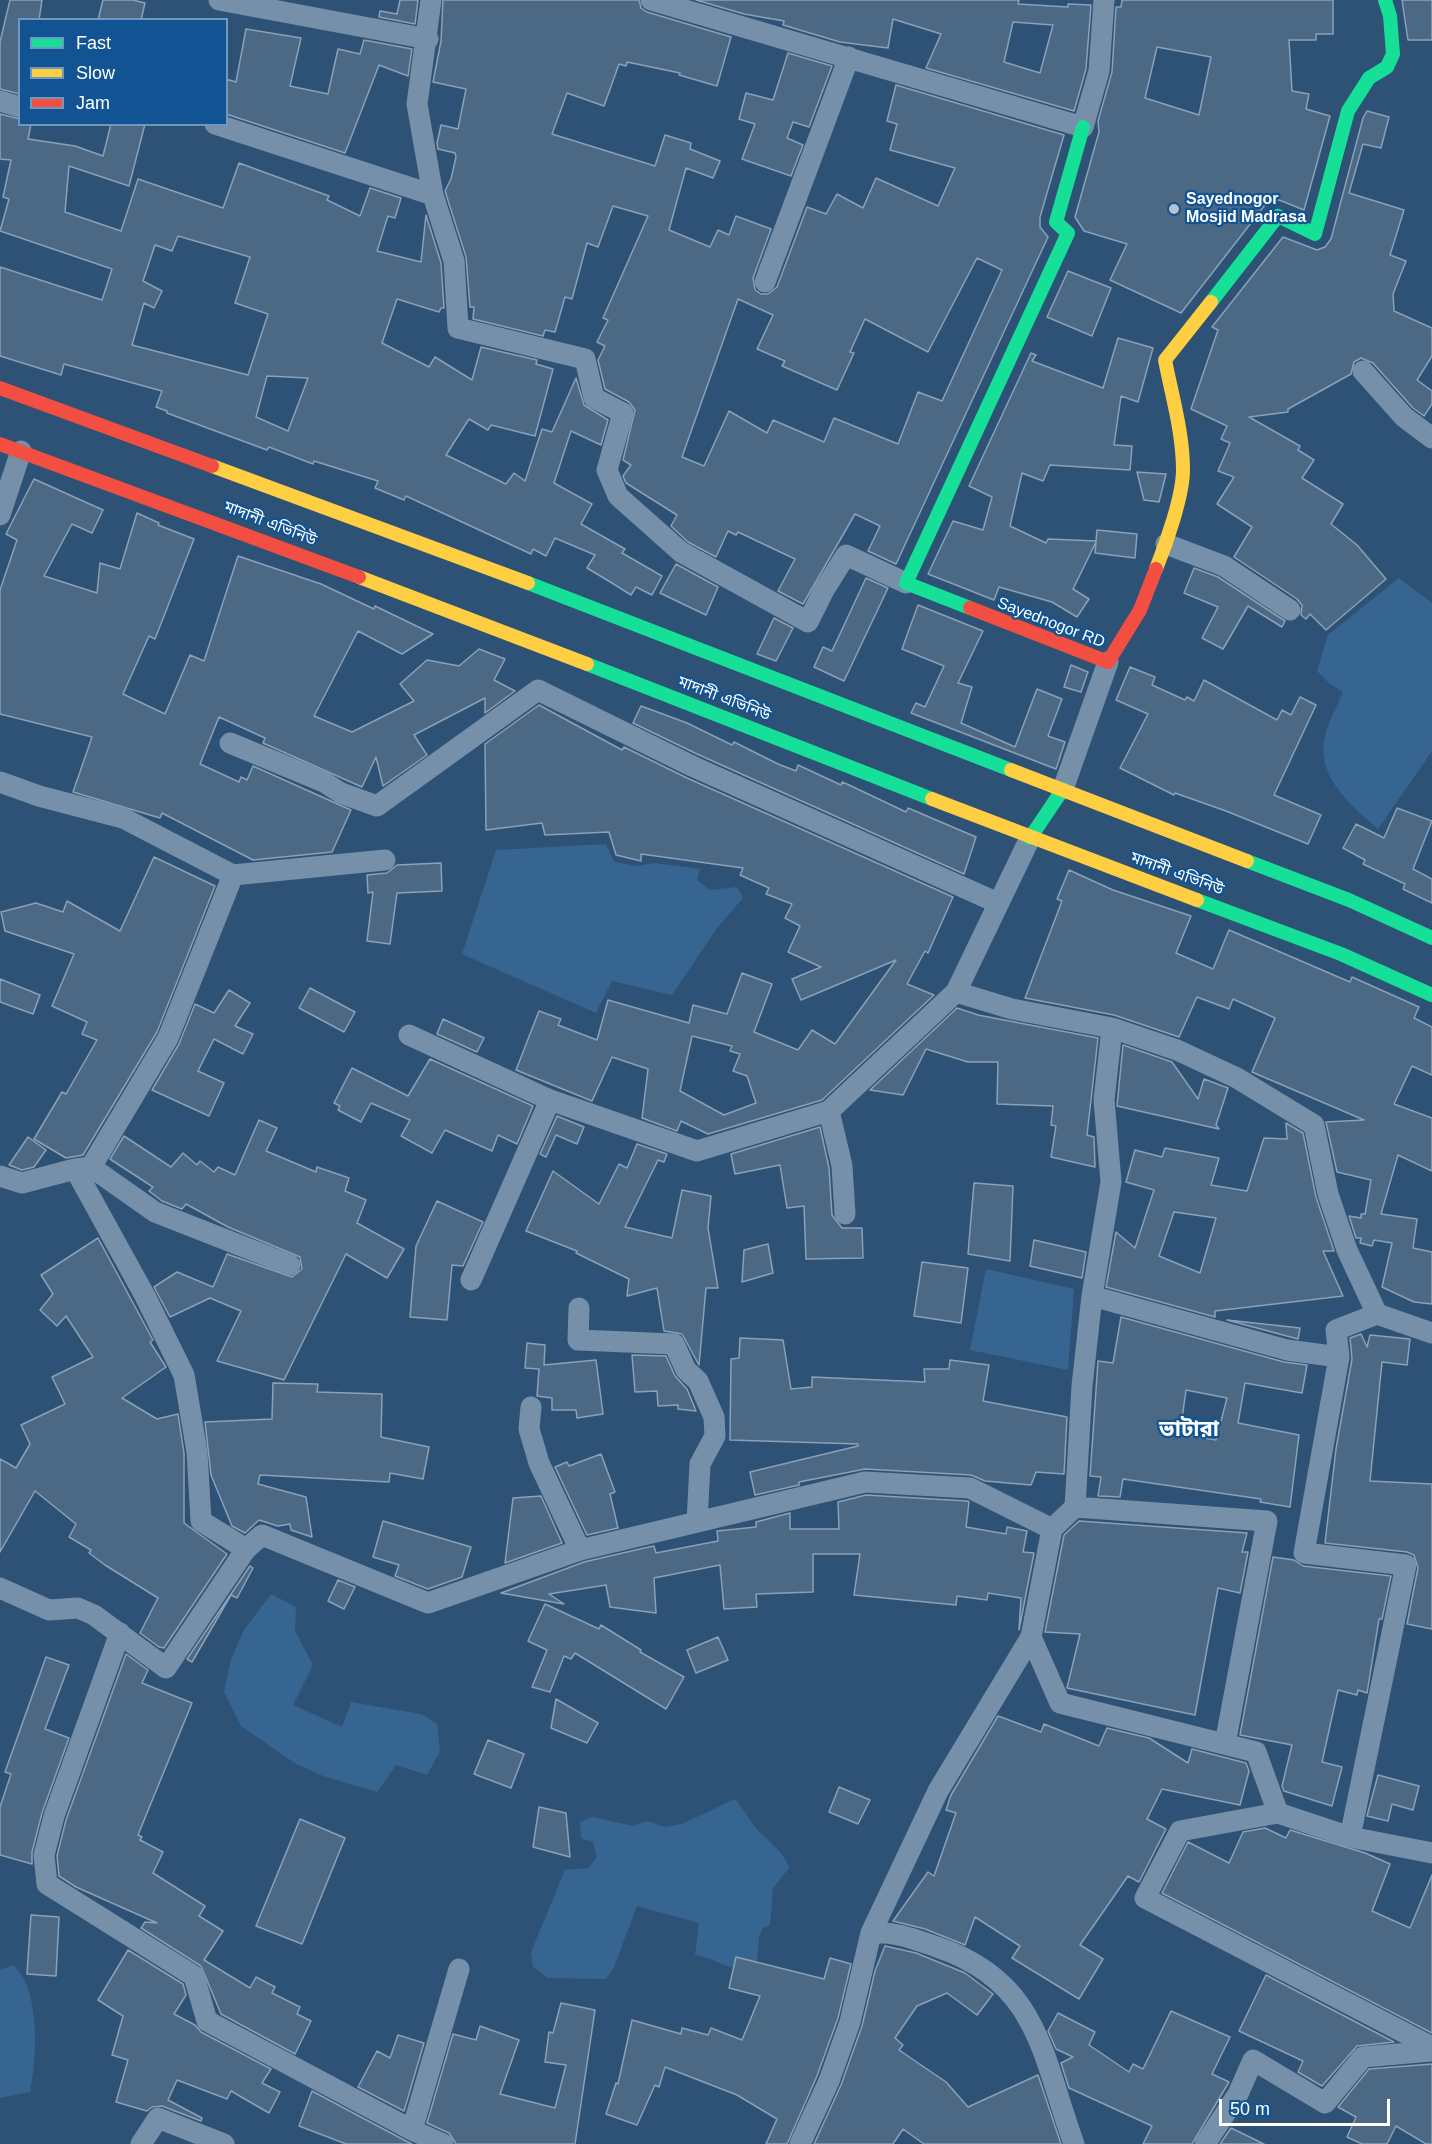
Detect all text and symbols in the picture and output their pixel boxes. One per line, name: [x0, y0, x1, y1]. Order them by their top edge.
legend: [18, 18, 228, 126]
text: Fast: [76, 33, 111, 53]
text: Slow: [76, 63, 115, 83]
text: Jam: [76, 93, 110, 113]
place label: Sayednogor Mosjid Madrasa: [1186, 190, 1306, 228]
marker: Sayednogor Mosjid Madrasa: [1167, 202, 1181, 216]
street label: মাদানী এভিনিউ: [221, 497, 319, 551]
street label: Sayednogor RD: [994, 594, 1108, 652]
street label: মাদানী এভিনিউ: [675, 672, 773, 726]
street label: মাদানী এভিনিউ: [1128, 848, 1226, 900]
district label: ভাটারা: [1159, 1417, 1219, 1443]
scale bar: [1222, 2087, 1393, 2125]
text: 50 m: [1230, 2099, 1270, 2119]

